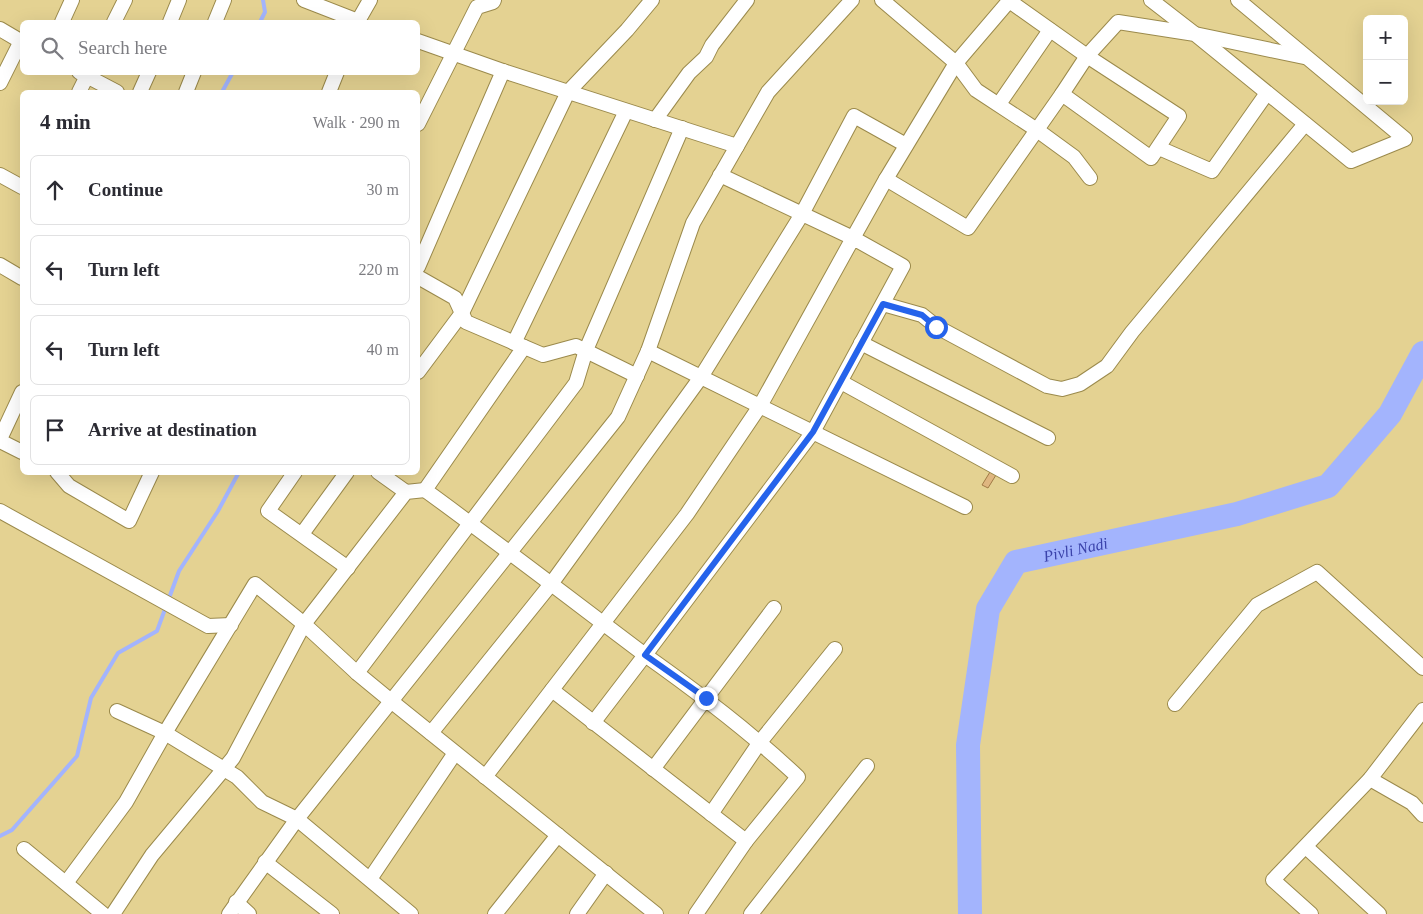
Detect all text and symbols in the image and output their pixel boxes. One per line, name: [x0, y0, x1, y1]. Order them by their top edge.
map controls: [1363, 15, 1408, 105]
button: +: [1363, 15, 1408, 60]
search box: [20, 20, 420, 75]
icon: search: [38, 34, 66, 62]
text: Search here: [78, 37, 167, 58]
button: −: [1363, 60, 1408, 105]
text: 4 min: [40, 110, 91, 134]
text: Walk · 290 m: [313, 114, 400, 131]
icon: ahead: [41, 176, 69, 204]
text: Continue: [88, 179, 163, 200]
text: 30 m: [367, 181, 399, 198]
icon: left: [41, 256, 69, 284]
text: Turn left: [88, 259, 160, 280]
text: 220 m: [359, 261, 399, 278]
route start: [925, 316, 948, 339]
icon: left: [41, 336, 69, 364]
text: Turn left: [88, 339, 160, 360]
text: 40 m: [367, 341, 399, 358]
icon: arrive: [41, 416, 69, 444]
text: Arrive at destination: [88, 419, 257, 440]
water label: Pivli Nadi: [1041, 534, 1109, 565]
route end: [695, 687, 718, 710]

